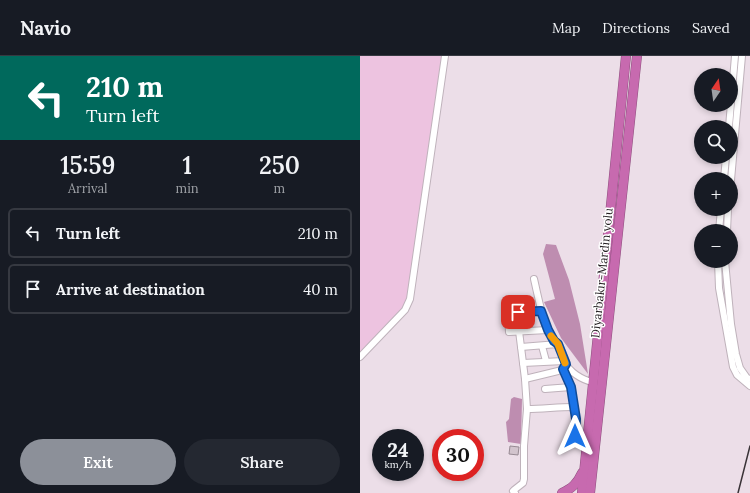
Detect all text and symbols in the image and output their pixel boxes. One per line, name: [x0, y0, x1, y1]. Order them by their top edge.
text: Navio: [20, 16, 71, 40]
text: Map: [552, 19, 580, 37]
text: Directions: [602, 19, 670, 37]
text: Saved: [692, 19, 730, 37]
north arrow: [694, 68, 738, 112]
map controls: [694, 68, 738, 268]
text: 210 m: [86, 69, 163, 105]
icon: left: [20, 72, 72, 124]
text: Turn left: [86, 104, 159, 127]
button: search: [694, 120, 738, 164]
text: 15:59: [60, 150, 115, 181]
text: 1: [182, 150, 192, 181]
text: 250: [259, 150, 300, 181]
button: +: [694, 172, 738, 216]
text: Arrival: [68, 180, 108, 197]
text: min: [176, 180, 199, 197]
text: m: [274, 180, 285, 197]
street label: Diyarbakır-Mardin yolu: [587, 207, 616, 339]
icon: left: [22, 222, 44, 244]
text: Turn left: [56, 224, 120, 243]
text: 210 m: [298, 224, 338, 243]
button: −: [694, 224, 738, 268]
icon: arrive: [22, 278, 44, 300]
text: Arrive at destination: [56, 280, 205, 299]
text: 40 m: [303, 280, 338, 299]
pin: [501, 295, 535, 329]
icon: arrive: [507, 301, 529, 323]
position arrow: [554, 415, 596, 457]
speed limit sign: 30: [432, 429, 484, 481]
text: 24: [387, 437, 409, 462]
button: Exit: [20, 439, 176, 485]
button: Share: [184, 439, 340, 485]
text: km/h: [384, 458, 412, 471]

